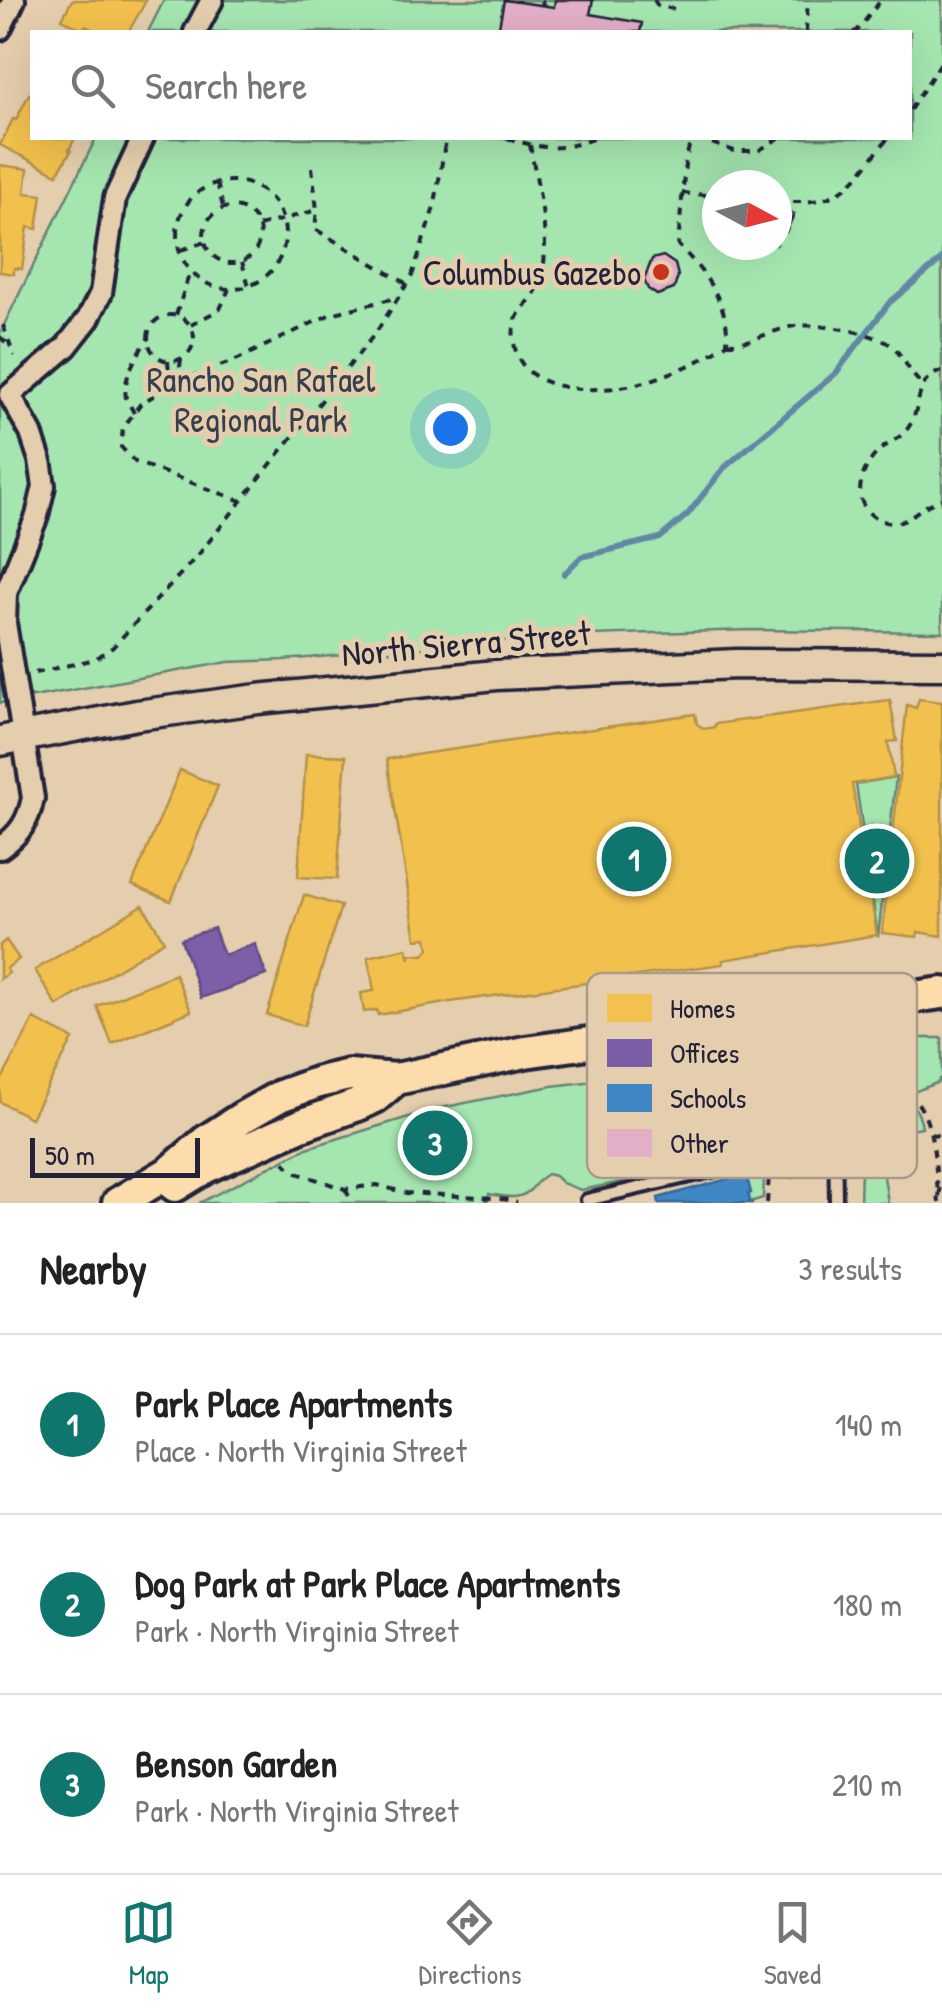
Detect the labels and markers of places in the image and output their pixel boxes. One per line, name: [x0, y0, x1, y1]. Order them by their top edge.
place label: Columbus Gazebo: [423, 249, 641, 296]
marker: Columbus Gazebo: [650, 261, 672, 283]
pin: 1: [602, 822, 666, 896]
pin: 2: [844, 824, 910, 898]
pin: 3: [402, 1106, 468, 1180]

